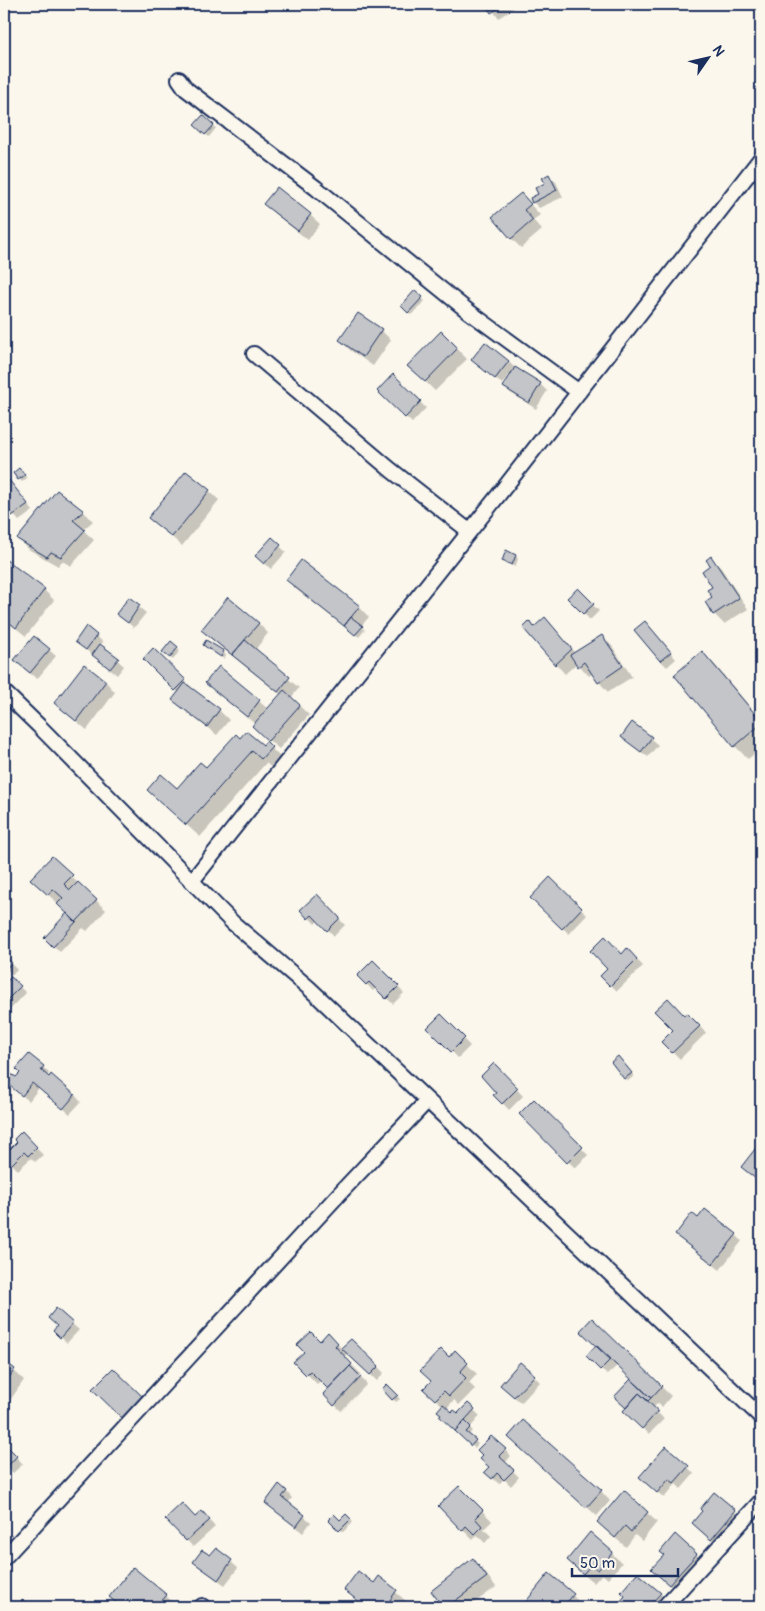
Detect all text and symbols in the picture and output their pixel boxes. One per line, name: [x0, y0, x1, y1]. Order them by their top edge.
north arrow: [682, 32, 732, 82]
text: N: [709, 42, 728, 60]
scale bar: [572, 1546, 679, 1578]
text: 50 m: [580, 1554, 615, 1573]

